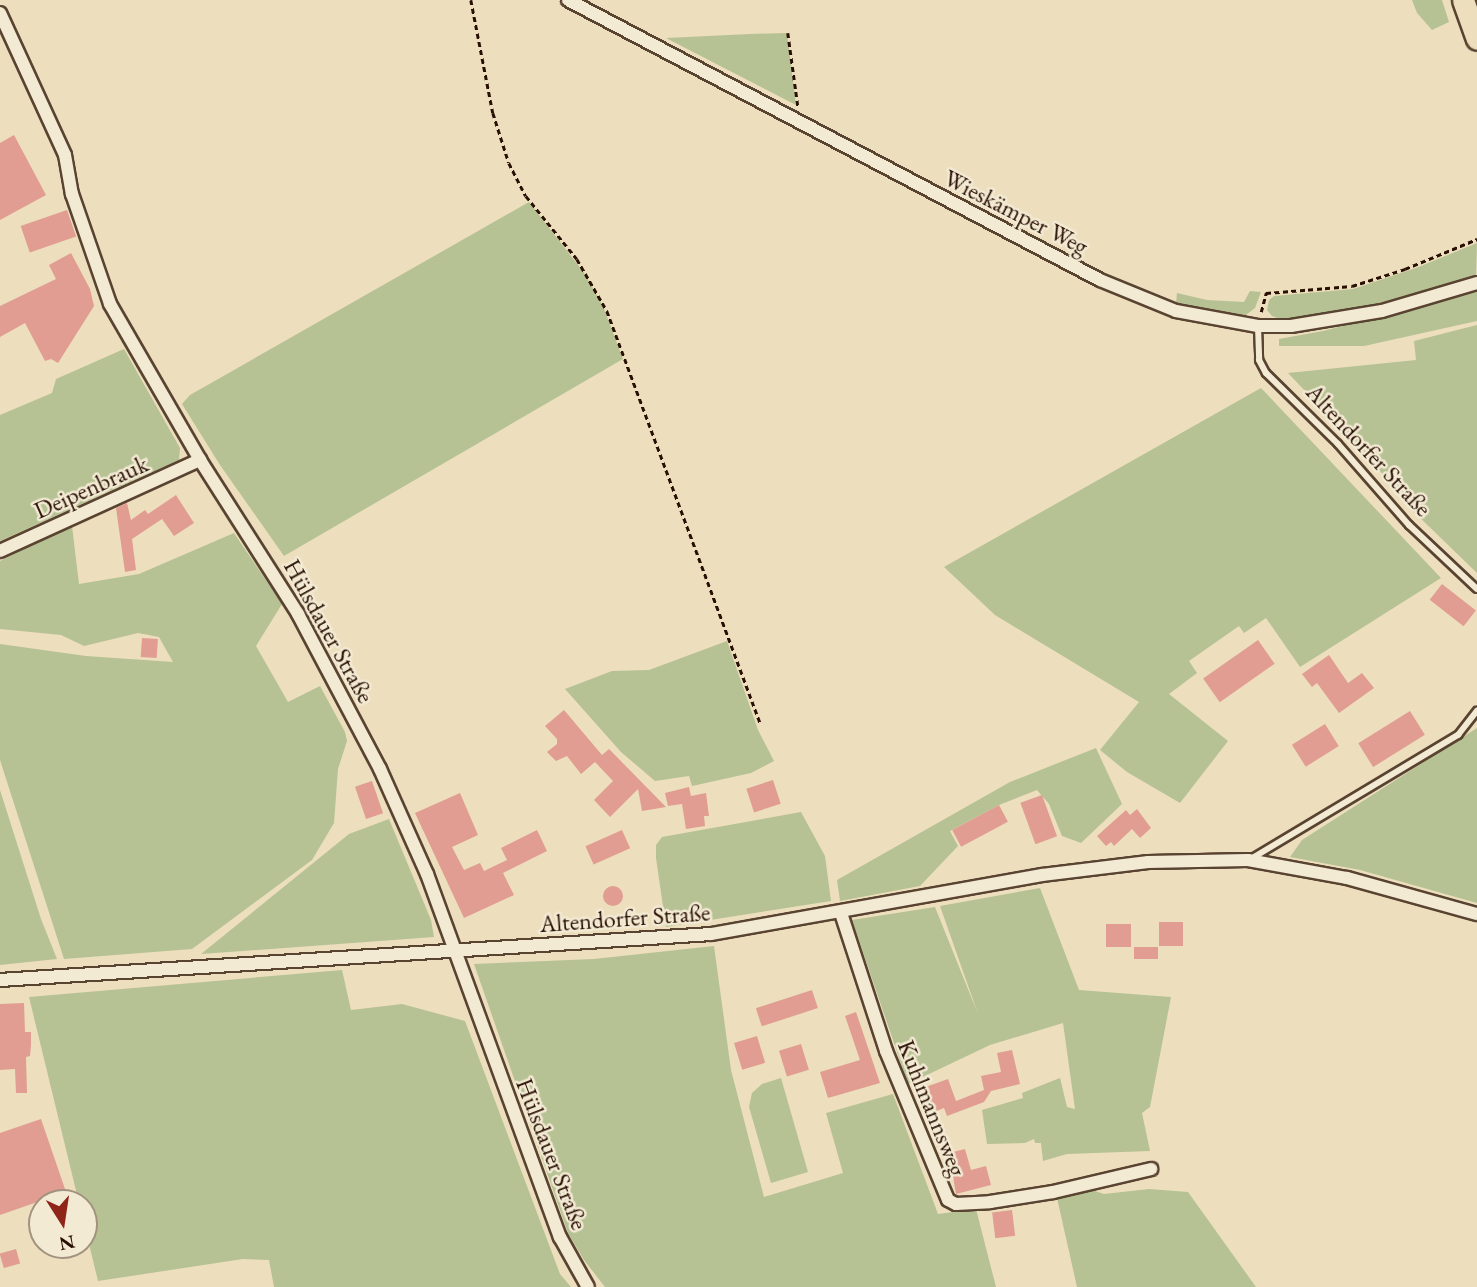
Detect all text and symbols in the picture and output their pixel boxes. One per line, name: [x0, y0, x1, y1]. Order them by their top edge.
street label: Wieskämper Weg: [939, 163, 1093, 261]
street label: Altendorfer Straße: [1300, 378, 1438, 522]
street label: Deipenbrauk: [30, 449, 152, 525]
street label: Hülsdauer Straße: [278, 554, 380, 708]
street label: Altendorfer Straße: [539, 898, 711, 938]
street label: Kuhlmannsweg: [892, 1036, 972, 1180]
street label: Hülsdauer Straße: [510, 1074, 594, 1234]
north arrow: [28, 1189, 98, 1259]
text: N: [57, 1229, 77, 1257]

